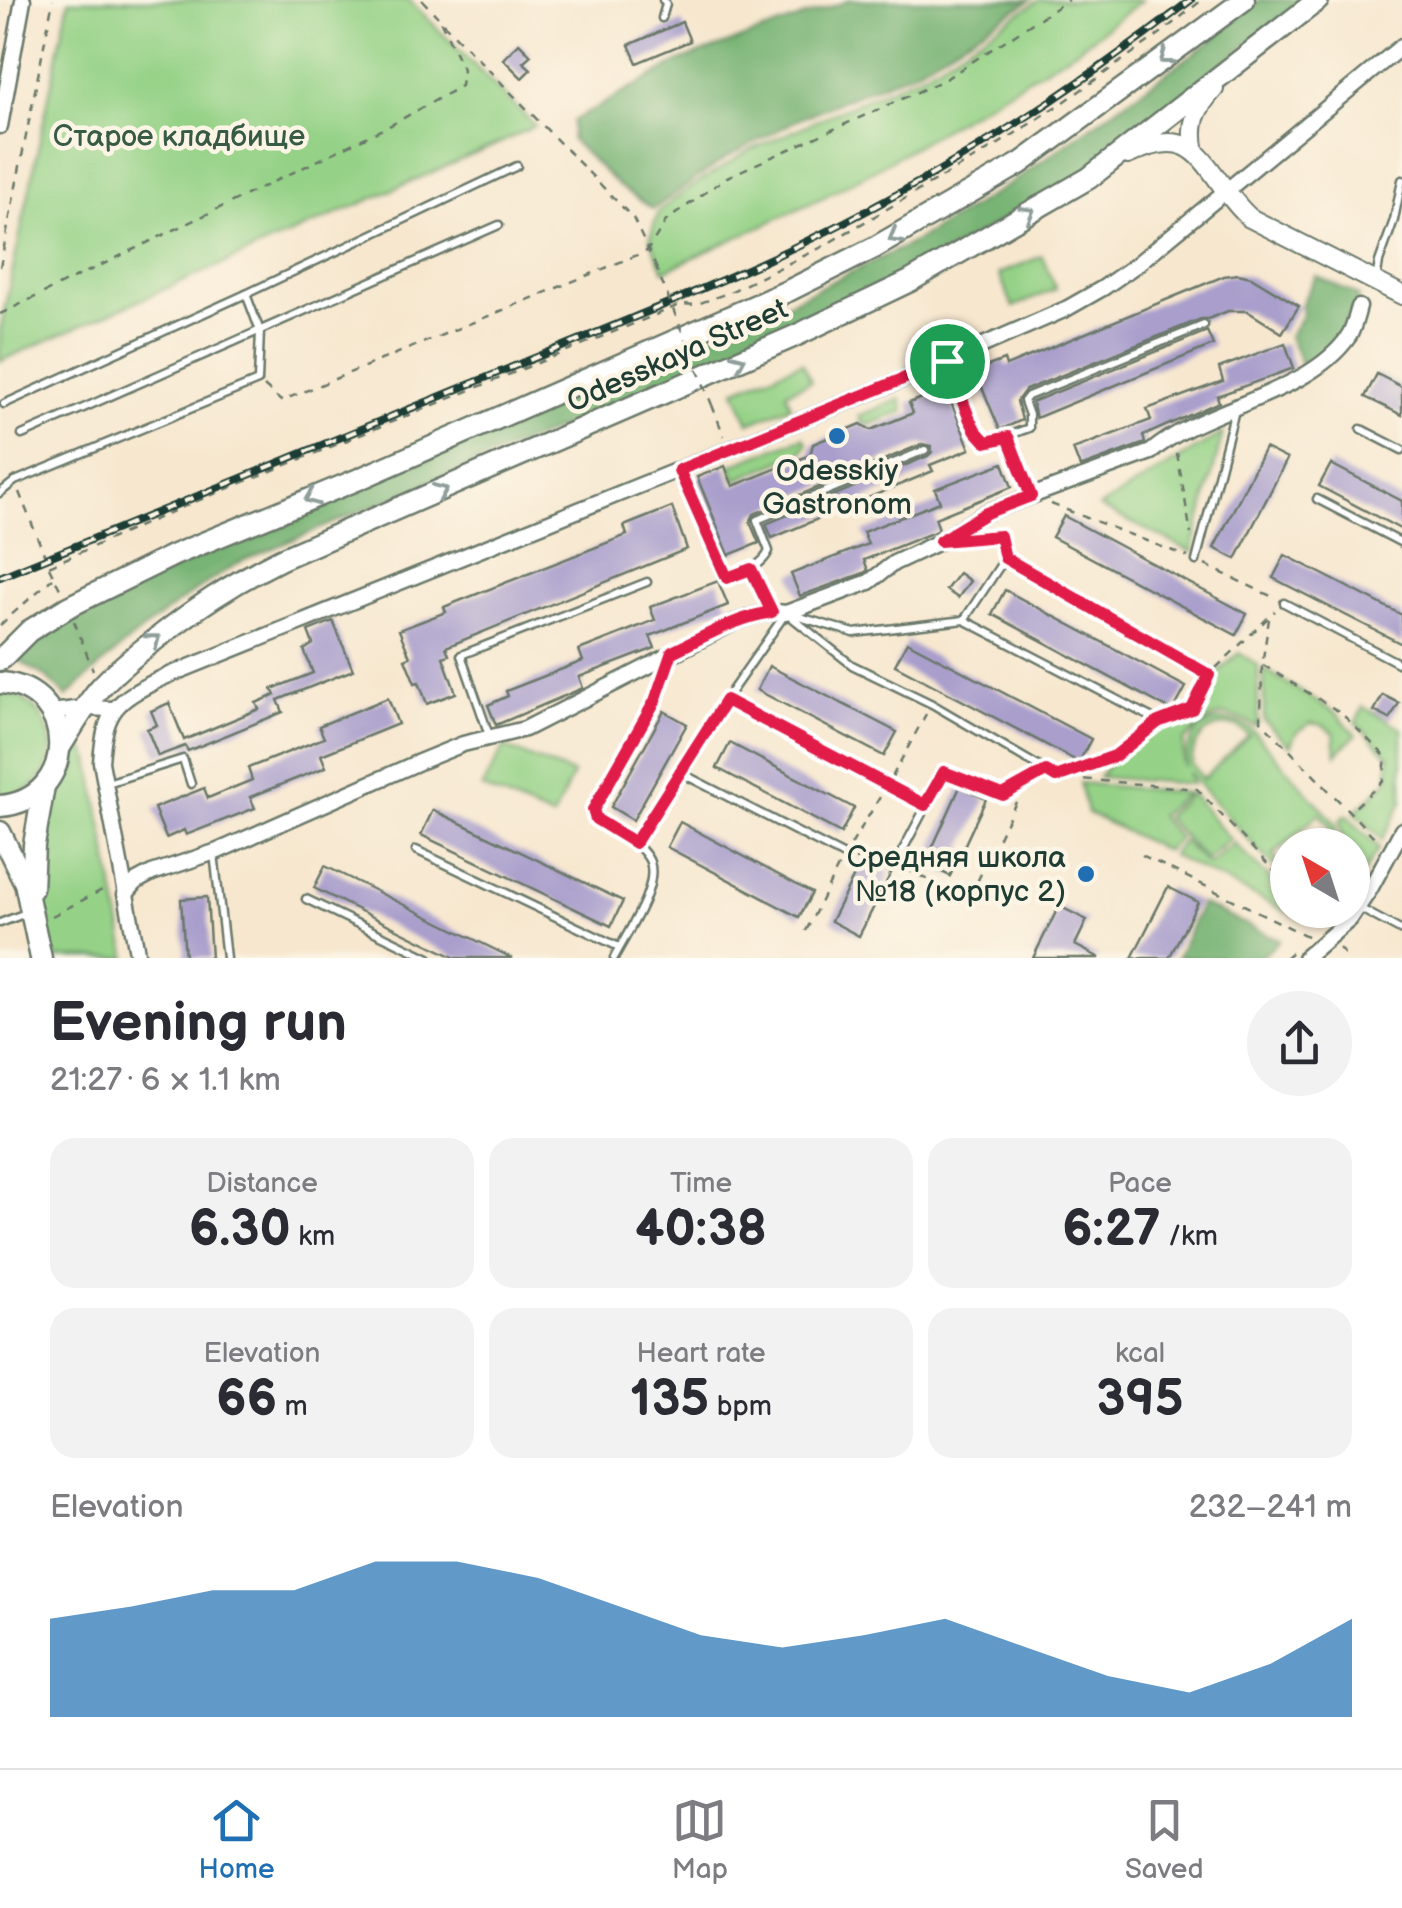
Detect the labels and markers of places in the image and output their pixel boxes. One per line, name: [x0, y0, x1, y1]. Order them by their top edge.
pin: [905, 319, 990, 404]
marker: Odesskiy Gastronom: [826, 425, 848, 447]
place label: Odesskiy Gastronom: [762, 453, 912, 523]
place label: Средняя школа №18 (корпус 2): [847, 840, 1066, 910]
marker: Средняя школа №18 (корпус 2): [1075, 863, 1097, 885]

